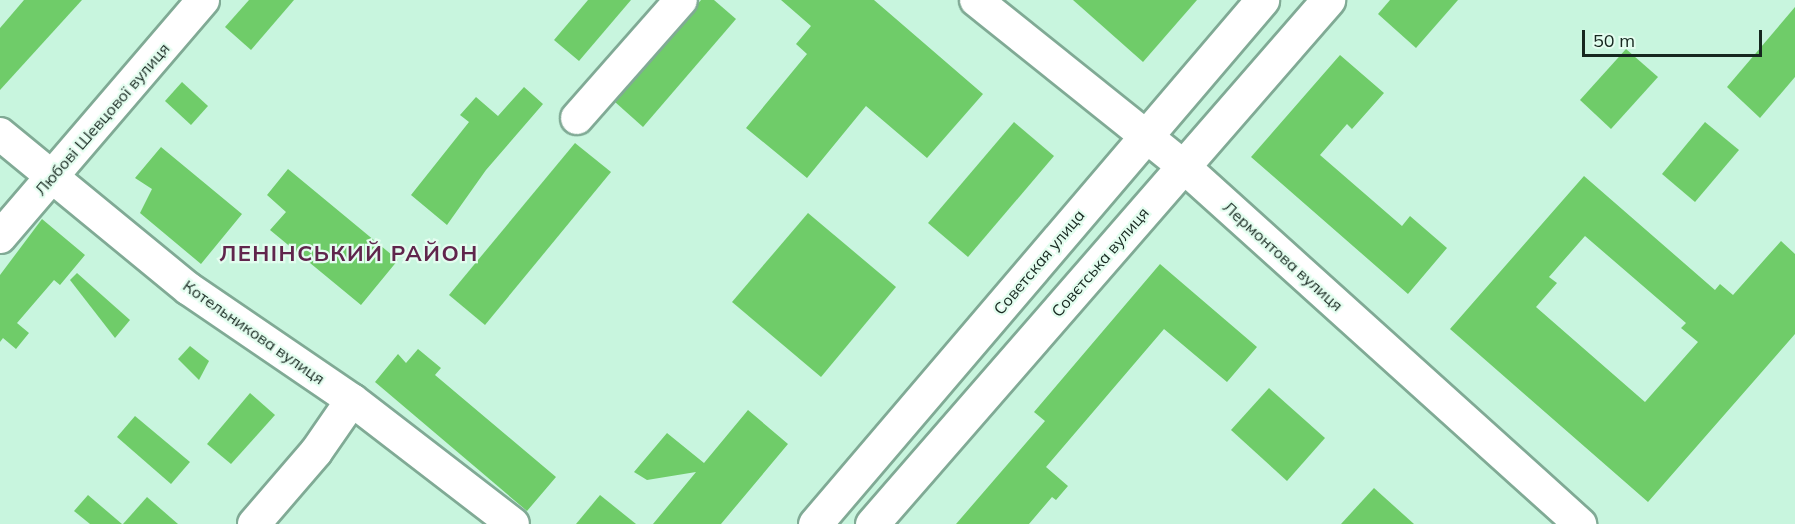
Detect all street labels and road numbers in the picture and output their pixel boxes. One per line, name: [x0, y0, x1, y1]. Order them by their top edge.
street label: Любові Шевцової вулиця: [31, 39, 173, 199]
street label: Лермонтова вулиця: [1219, 197, 1347, 315]
street label: Совєтська вулиця: [1047, 203, 1153, 321]
street label: Советская улица: [989, 206, 1089, 318]
street label: Котельникова вулиця: [180, 276, 328, 388]

